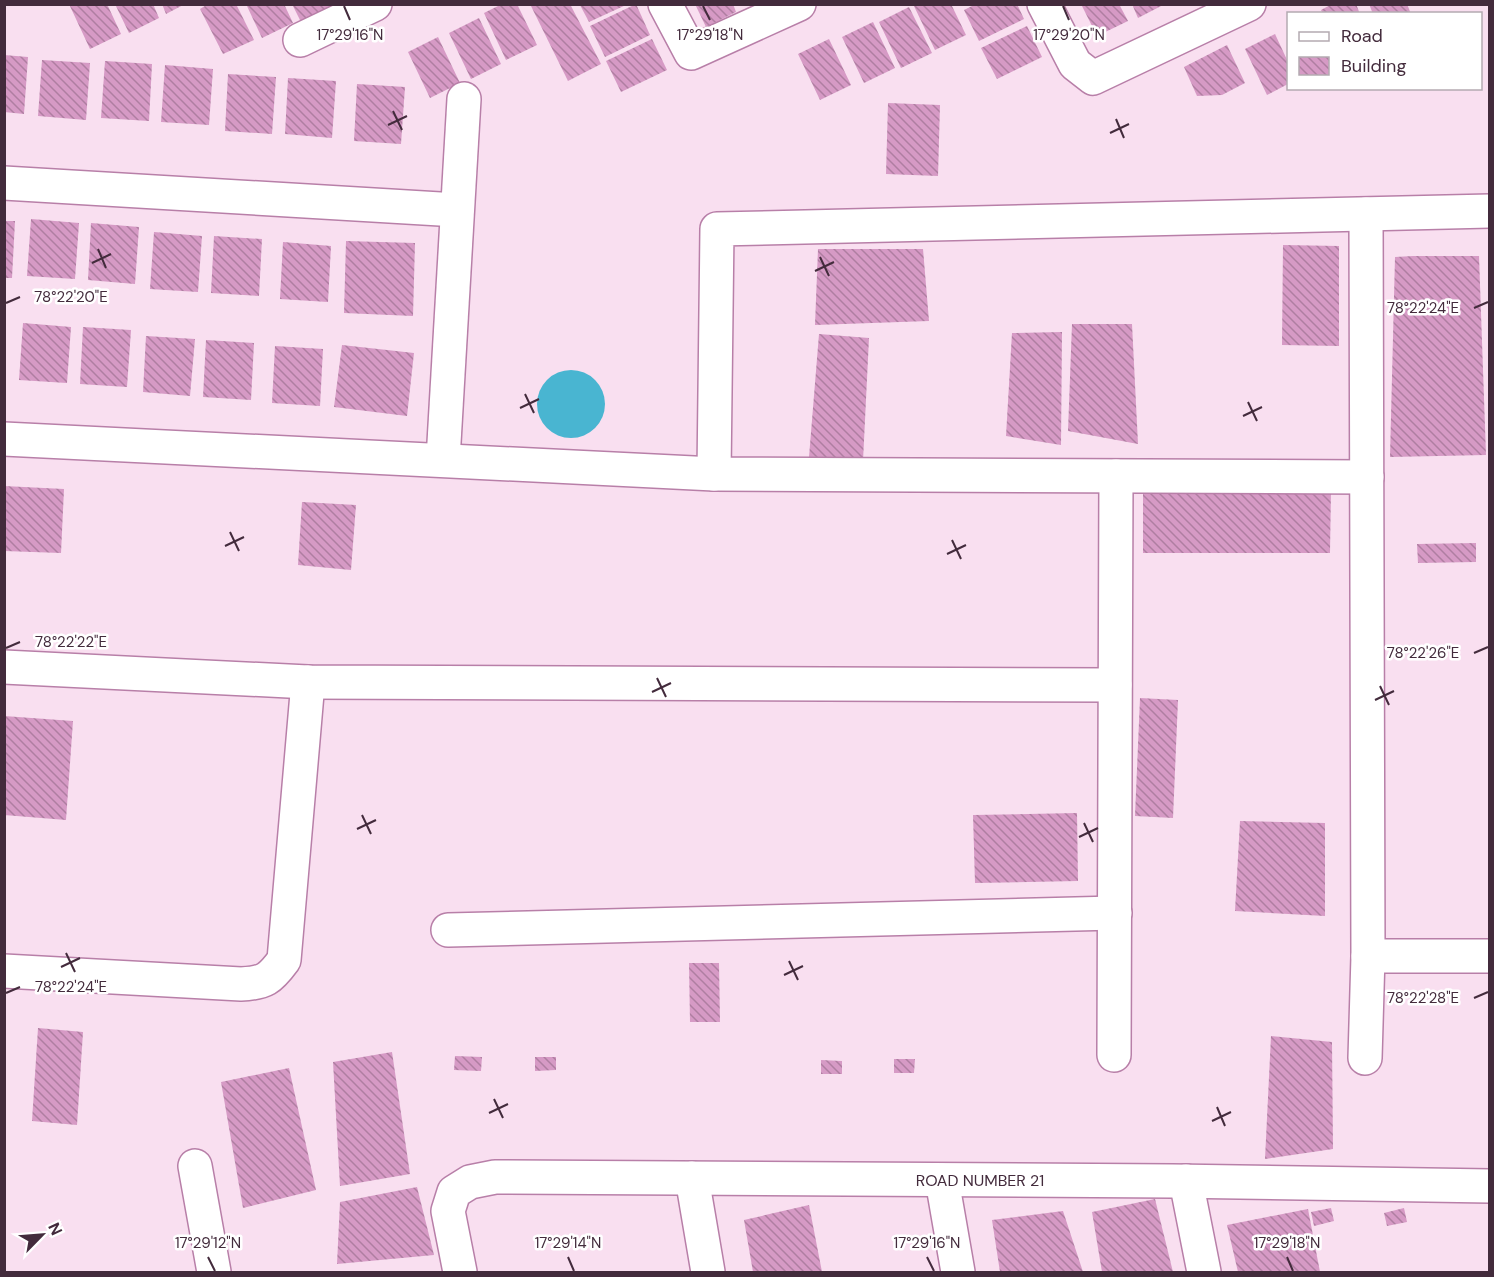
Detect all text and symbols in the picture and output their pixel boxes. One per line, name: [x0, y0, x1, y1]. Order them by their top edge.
legend: [1287, 12, 1482, 90]
text: Road: [1341, 24, 1383, 48]
text: 17°29'16"N: [317, 25, 383, 45]
text: 17°29'18"N: [677, 25, 743, 45]
text: 17°29'20"N: [1033, 25, 1105, 45]
text: Building: [1341, 54, 1406, 78]
text: 78°22'20"E: [34, 287, 108, 307]
text: 78°22'24"E: [1387, 298, 1459, 318]
text: 78°22'22"E: [35, 632, 107, 652]
text: 78°22'26"E: [1387, 643, 1459, 663]
text: 78°22'24"E: [35, 977, 107, 997]
text: 78°22'28"E: [1387, 988, 1459, 1008]
street label: ROAD NUMBER 21: [916, 1170, 1044, 1191]
north arrow: [12, 1205, 72, 1265]
text: N: [43, 1219, 67, 1239]
text: 17°29'12"N: [175, 1233, 241, 1253]
text: 17°29'14"N: [535, 1233, 601, 1253]
text: 17°29'16"N: [894, 1233, 960, 1253]
text: 17°29'18"N: [1254, 1233, 1320, 1253]

